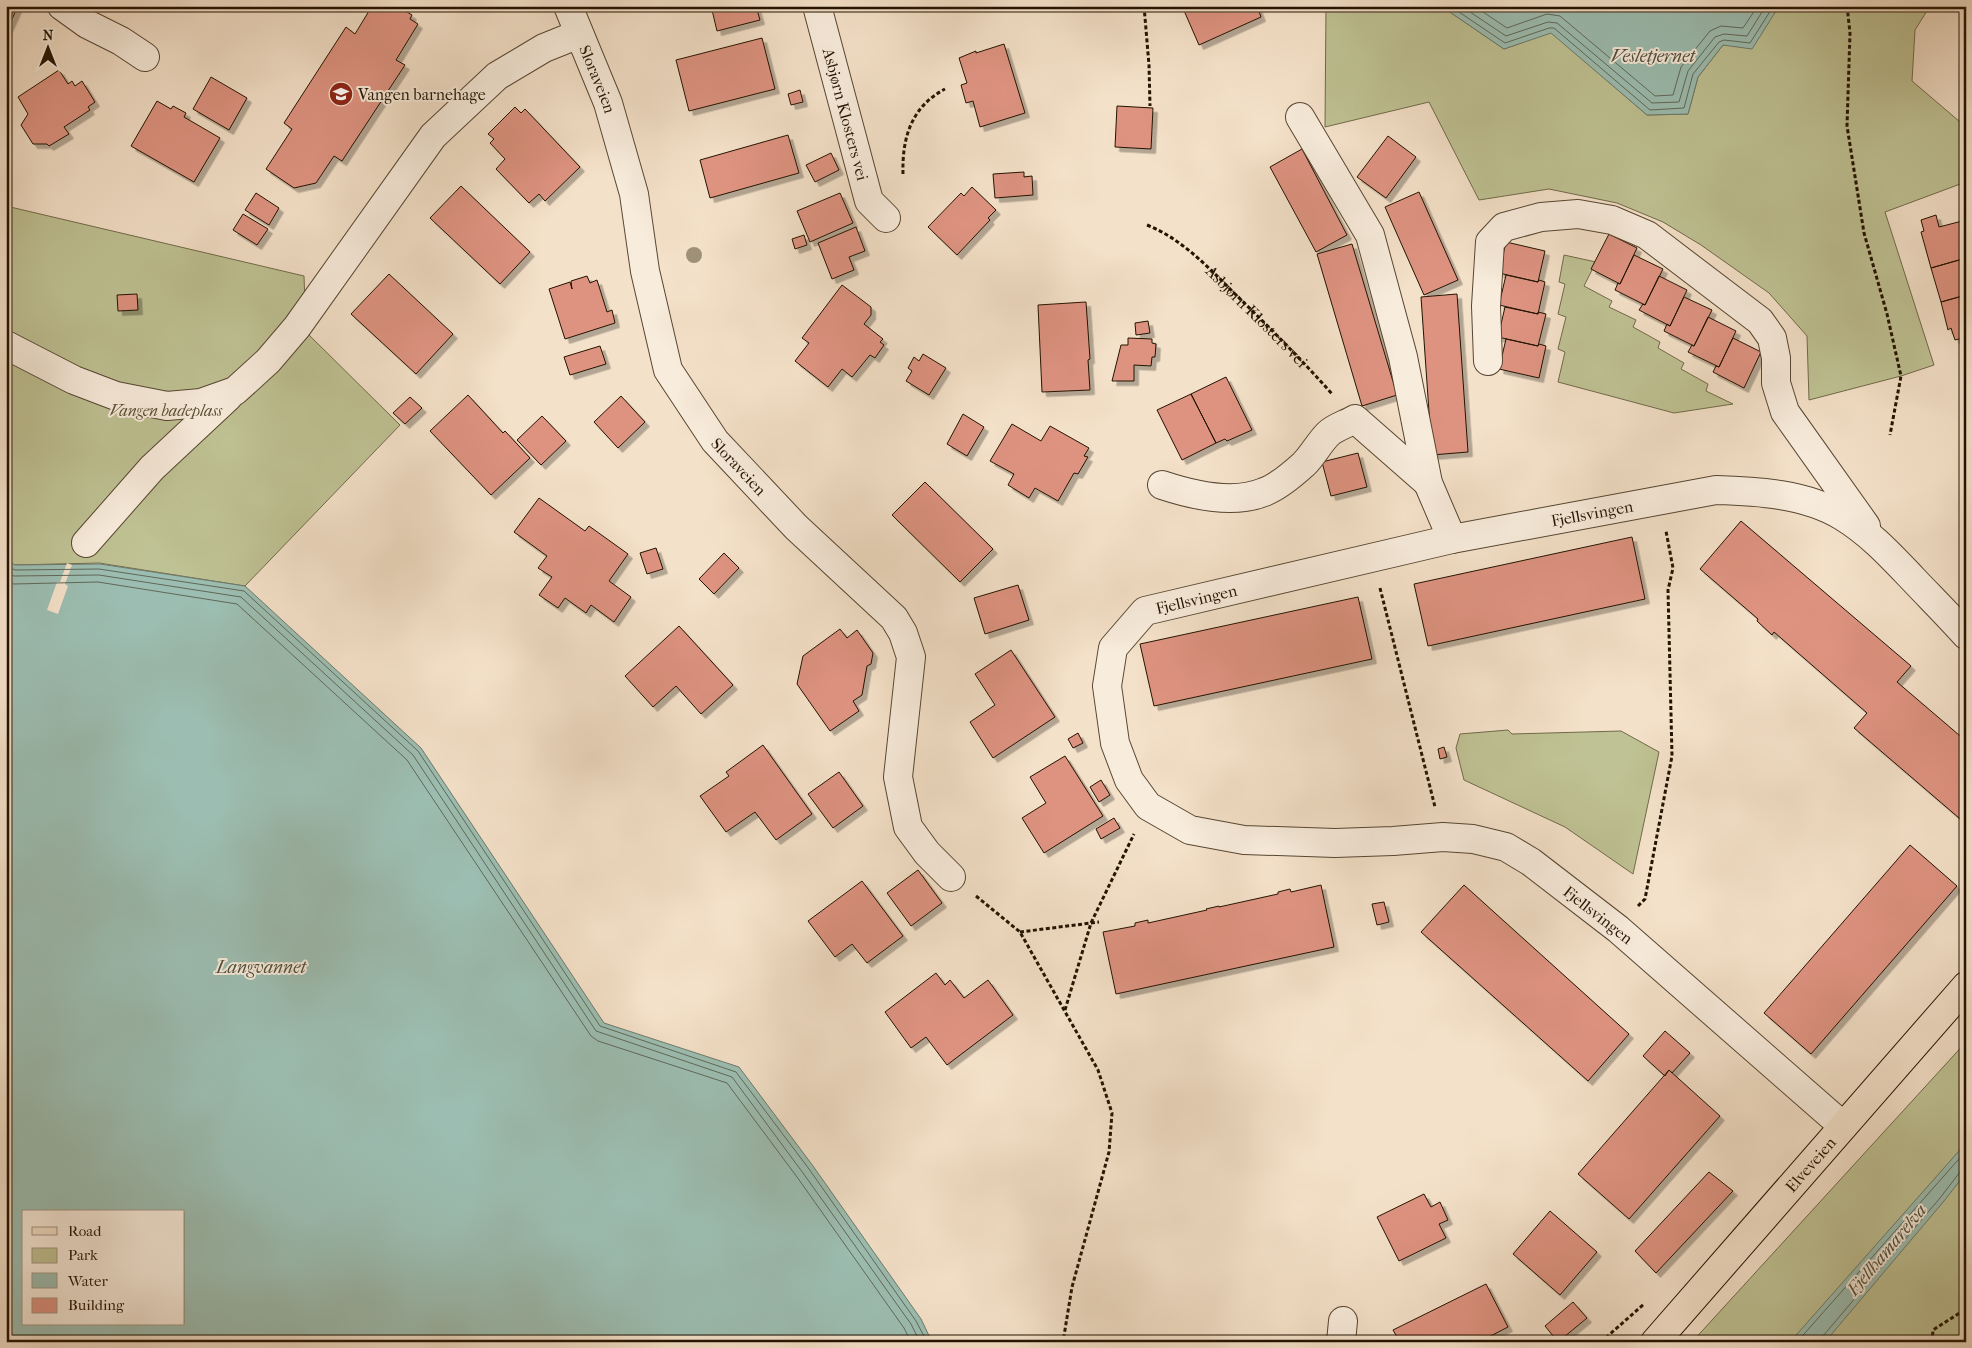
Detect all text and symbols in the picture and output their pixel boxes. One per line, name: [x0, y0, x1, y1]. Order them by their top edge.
north arrow: [22, 22, 72, 72]
text: N: [43, 27, 54, 44]
street label: Sloraveien: [576, 42, 620, 116]
street label: Asbjørn Klosters vei: [819, 45, 873, 183]
water label: Vesletjernet: [1611, 46, 1696, 67]
school or university icon: Vangen barnehage: [328, 81, 354, 107]
place label: Vangen barnehage: [357, 85, 486, 104]
street label: Asbjørn Klosters vei: [1202, 261, 1312, 371]
park label: Vangen badeplass: [110, 401, 223, 420]
street label: Sloraveien: [707, 434, 771, 500]
street label: Fjellsvingen: [1549, 496, 1635, 530]
street label: Fjellsvingen: [1154, 580, 1240, 618]
street label: Fjellsvingen: [1559, 882, 1637, 948]
water label: Langvannet: [214, 957, 307, 978]
street label: Elveveien: [1781, 1132, 1840, 1196]
water label: Fjellhamarelva: [1842, 1200, 1931, 1301]
legend: [22, 1210, 185, 1326]
text: Road: [68, 1222, 102, 1240]
text: Park: [68, 1246, 98, 1264]
text: Water: [67, 1272, 108, 1290]
text: Building: [68, 1296, 125, 1314]

